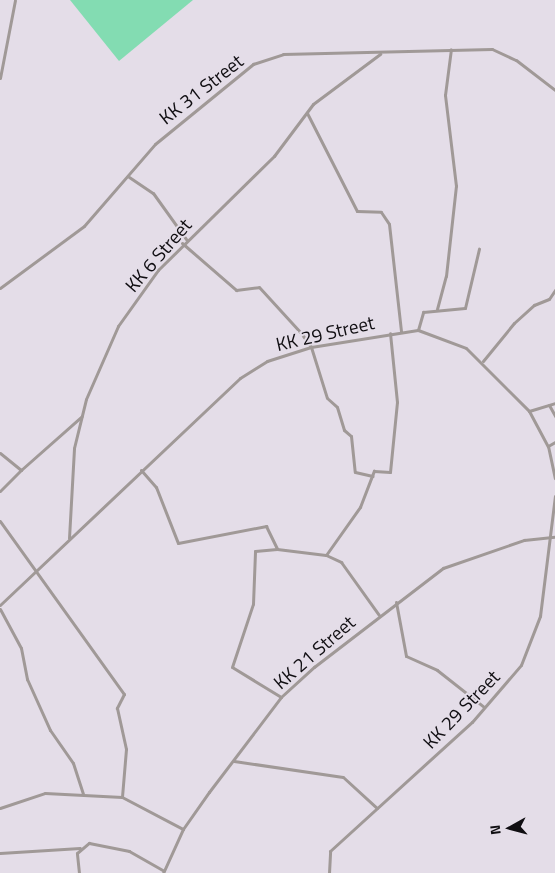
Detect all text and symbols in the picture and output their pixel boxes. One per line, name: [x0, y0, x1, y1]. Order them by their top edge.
street label: KK 31 Street: [154, 49, 248, 129]
street label: KK 6 Street: [120, 214, 196, 296]
street label: KK 29 Street: [274, 311, 376, 355]
street label: KK 21 Street: [269, 611, 359, 693]
street label: KK 29 Street: [418, 665, 504, 753]
north arrow: [485, 803, 535, 853]
text: N: [484, 824, 506, 836]

